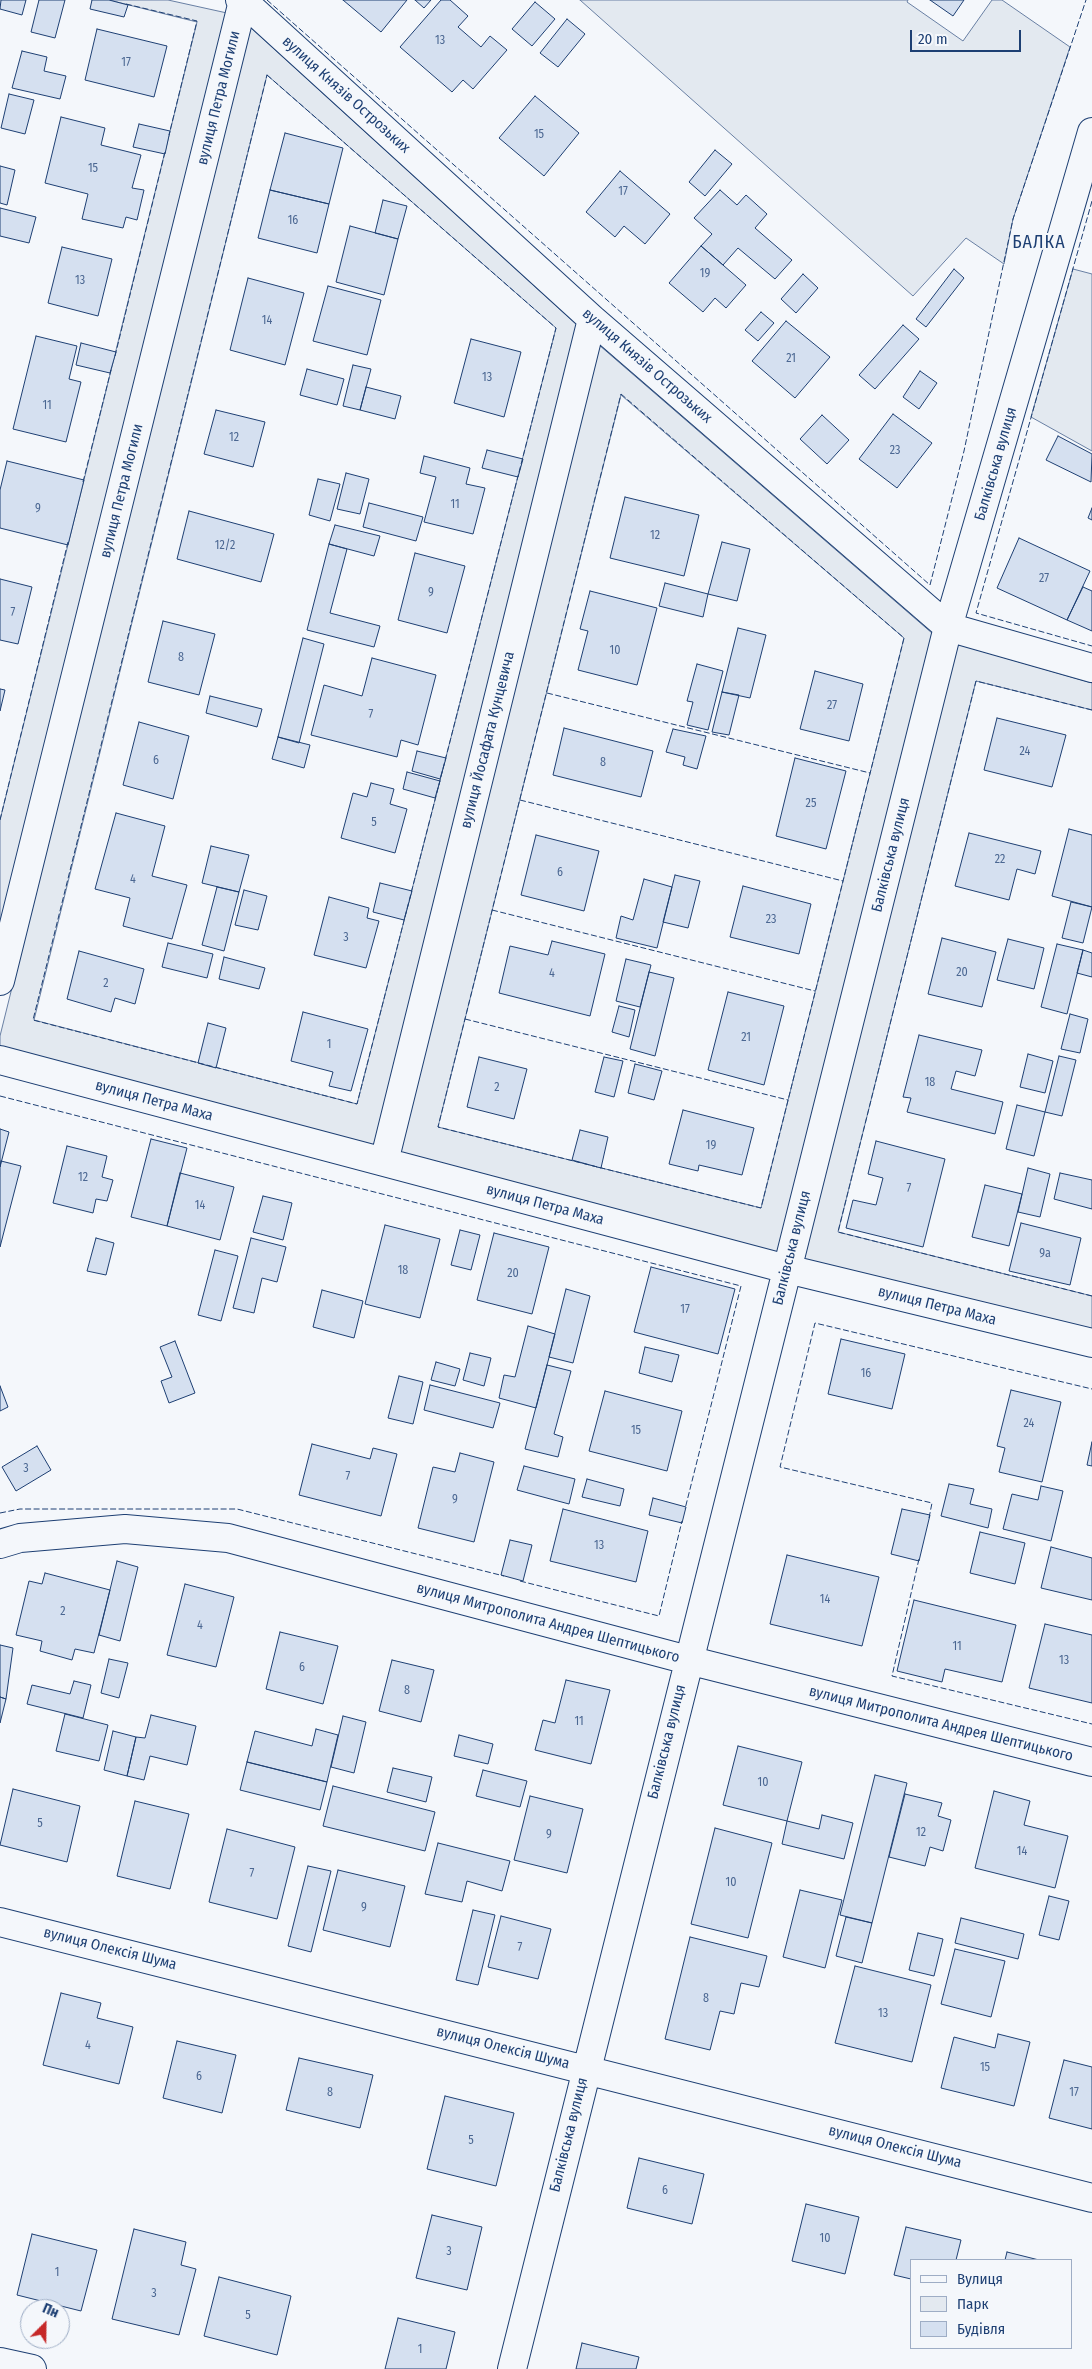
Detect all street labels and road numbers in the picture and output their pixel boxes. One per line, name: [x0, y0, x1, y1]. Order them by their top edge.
street label: вулиця Петра Могили: [194, 29, 244, 167]
street label: вулиця Князів Острозьких: [278, 33, 414, 157]
street label: вулиця Князів Острозьких: [578, 305, 716, 427]
street label: Балківська вулиця: [971, 405, 1021, 523]
street label: вулиця Петра Могили: [97, 422, 147, 560]
street label: вулиця Йосафата Кунцевича: [457, 650, 519, 830]
street label: Балківська вулиця: [868, 796, 914, 914]
street label: вулиця Петра Маха: [93, 1077, 215, 1125]
street label: вулиця Петра Маха: [484, 1181, 606, 1229]
street label: Балківська вулиця: [769, 1189, 815, 1307]
street label: вулиця Петра Маха: [876, 1283, 998, 1329]
street label: вулиця Митрополита Андрея Шептицького: [414, 1579, 682, 1667]
street label: вулиця Митрополита Андрея Шептицького: [807, 1682, 1075, 1766]
street label: Балківська вулиця: [644, 1683, 690, 1801]
street label: вулиця Олексія Шума: [42, 1924, 178, 1974]
street label: вулиця Олексія Шума: [435, 2023, 571, 2073]
street label: Балківська вулиця: [546, 2076, 592, 2194]
street label: вулиця Олексія Шума: [827, 2122, 963, 2172]

